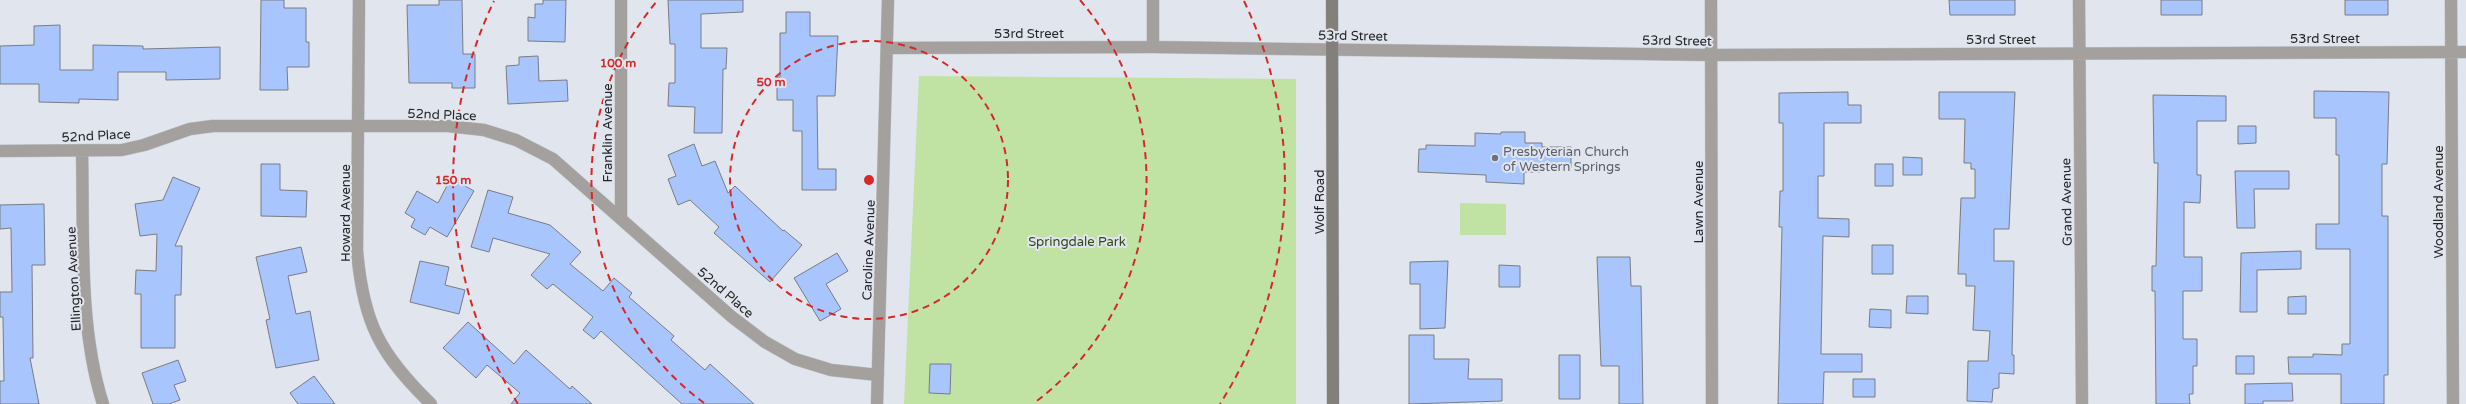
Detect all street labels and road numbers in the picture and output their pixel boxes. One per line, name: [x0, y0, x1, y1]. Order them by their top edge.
street label: 53rd Street: [994, 26, 1064, 42]
street label: 53rd Street: [1318, 27, 1388, 45]
street label: 53rd Street: [2290, 31, 2360, 47]
street label: 53rd Street: [1642, 32, 1712, 50]
street label: 53rd Street: [1966, 32, 2036, 48]
street label: Franklin Avenue: [600, 83, 616, 183]
street label: 52nd Place: [407, 106, 477, 124]
street label: 52nd Place: [61, 126, 131, 146]
street label: Woodland Avenue: [2431, 145, 2447, 259]
street label: Grand Avenue: [2058, 158, 2076, 246]
street label: Lawn Avenue: [1691, 161, 1707, 243]
street label: Howard Avenue: [338, 164, 354, 262]
street label: Wolf Road: [1312, 170, 1328, 234]
street label: Caroline Avenue: [859, 199, 879, 301]
street label: Ellington Avenue: [63, 226, 85, 332]
street label: 52nd Place: [694, 264, 757, 322]

